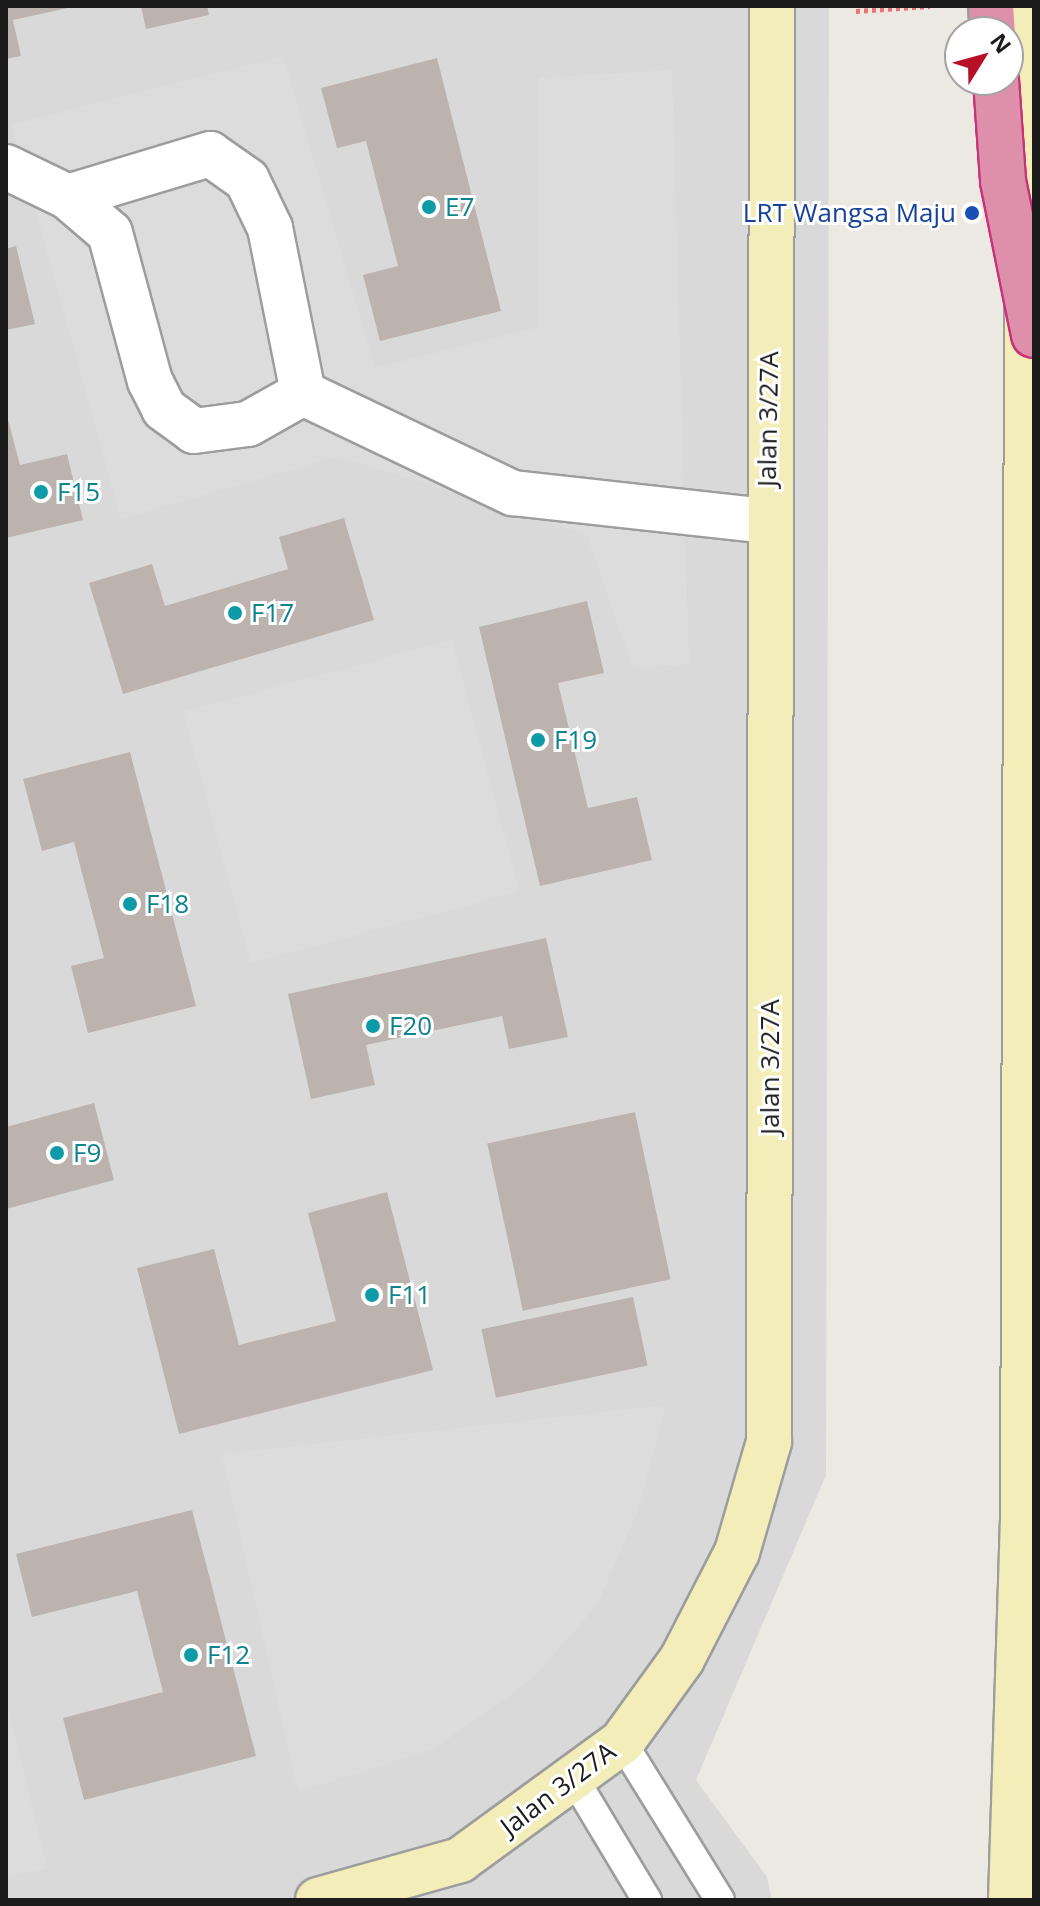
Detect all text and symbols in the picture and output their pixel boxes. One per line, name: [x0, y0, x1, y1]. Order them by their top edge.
north arrow: [944, 16, 1024, 96]
text: N: [984, 27, 1019, 59]
place label: E7: [445, 191, 474, 223]
place label: LRT Wangsa Maju: [743, 197, 956, 229]
marker: E7: [420, 198, 438, 216]
marker: LRT Wangsa Maju: [963, 204, 981, 222]
street label: Jalan 3/27A: [751, 351, 785, 487]
place label: F15: [57, 476, 100, 508]
marker: F15: [32, 483, 50, 501]
place label: F17: [251, 597, 294, 629]
marker: F17: [226, 604, 244, 622]
place label: F19: [554, 724, 597, 756]
marker: F19: [529, 731, 547, 749]
place label: F18: [146, 888, 189, 920]
marker: F18: [121, 895, 139, 913]
street label: Jalan 3/27A: [754, 999, 786, 1135]
place label: F20: [389, 1010, 432, 1042]
marker: F20: [364, 1017, 382, 1035]
place label: F9: [73, 1137, 101, 1169]
marker: F9: [48, 1144, 66, 1162]
place label: F11: [388, 1279, 431, 1311]
marker: F11: [363, 1286, 381, 1304]
place label: F12: [207, 1639, 250, 1671]
marker: F12: [182, 1646, 200, 1664]
street label: Jalan 3/27A: [494, 1736, 622, 1842]

